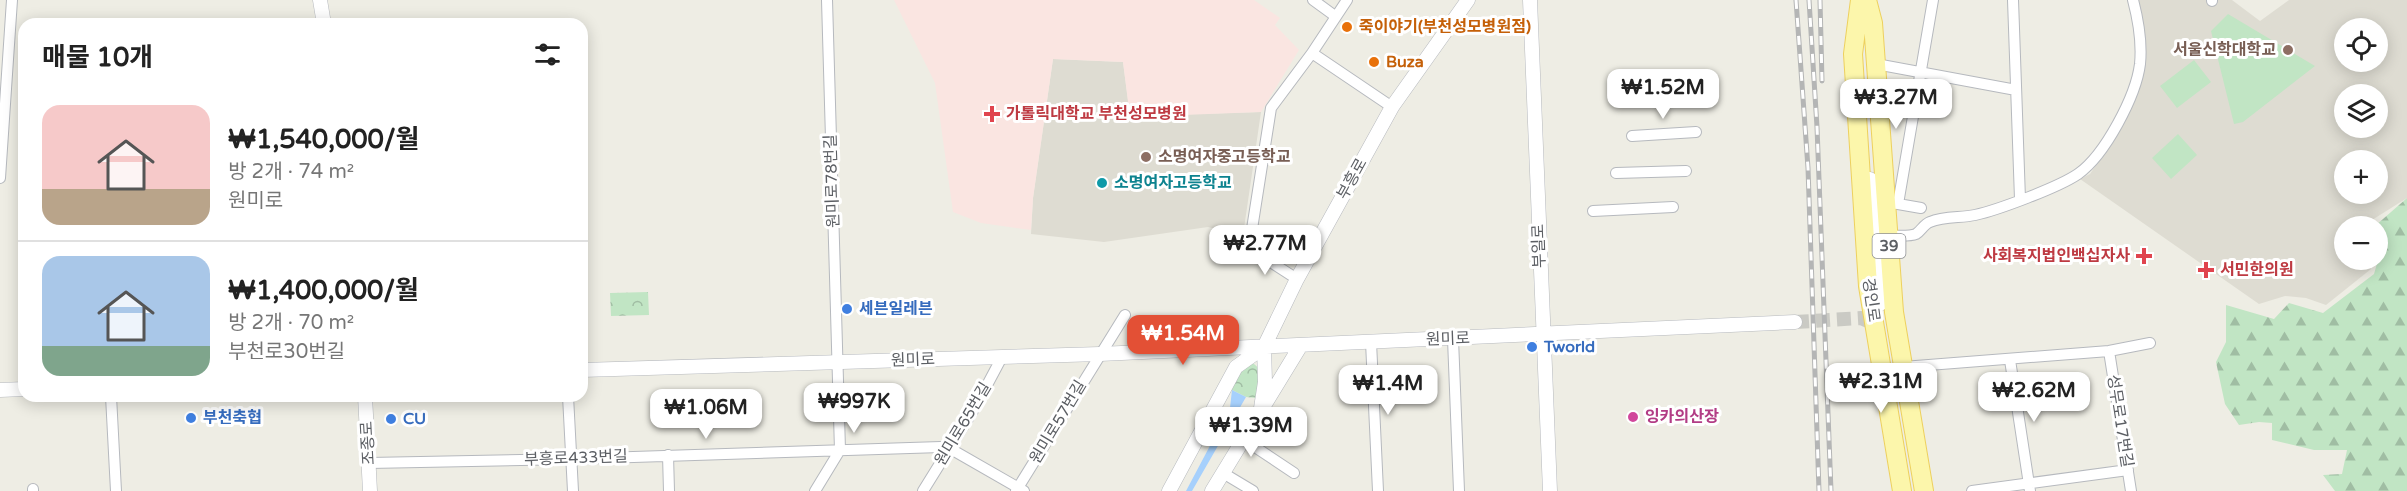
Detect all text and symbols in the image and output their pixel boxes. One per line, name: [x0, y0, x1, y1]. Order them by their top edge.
place label: 죽이야기(부천성모병원점): [1359, 17, 1531, 37]
map controls: [2334, 18, 2388, 270]
button: locate: [2334, 18, 2388, 72]
marker: 죽이야기(부천성모병원점): [1340, 20, 1354, 34]
icon: filters: [531, 38, 564, 71]
place label: 서울신학대학교: [2173, 40, 2276, 60]
text: 매물 10개: [42, 42, 153, 73]
marker: 서울신학대학교: [2281, 43, 2295, 57]
place label: Buza: [1386, 52, 1424, 72]
marker: Buza: [1367, 55, 1381, 69]
pin: ₩1.52M: [1614, 69, 1712, 120]
text: ₩1.52M: [1621, 76, 1705, 100]
pin: ₩3.27M: [1847, 79, 1945, 130]
button: layers: [2334, 84, 2388, 138]
text: ₩3.27M: [1854, 86, 1938, 110]
place label: 가톨릭대학교 부천성모병원: [1006, 104, 1187, 124]
marker: 가톨릭대학교 부천성모병원: [983, 105, 1001, 123]
text: ₩1,540,000/월: [228, 124, 419, 155]
icon: home: [90, 129, 162, 201]
street label: 원미로78번길: [820, 134, 844, 228]
place label: 소명여자중고등학교: [1158, 147, 1291, 167]
marker: 소명여자중고등학교: [1139, 150, 1153, 164]
button: +: [2334, 150, 2388, 204]
street label: 부흥로: [1333, 155, 1372, 203]
text: 방 2개 · 74 m²: [228, 160, 354, 184]
place label: 소명여자고등학교: [1114, 173, 1232, 193]
marker: 소명여자고등학교: [1095, 176, 1109, 190]
text: 원미로: [228, 189, 283, 213]
button: −: [2334, 216, 2388, 270]
street label: 부일로: [1528, 223, 1550, 268]
pin: ₩2.77M: [1216, 225, 1314, 276]
text: ₩2.77M: [1223, 232, 1307, 256]
road number: 39: [1872, 234, 1906, 258]
place label: 사회복지법인백십자사: [1983, 246, 2130, 266]
marker: 사회복지법인백십자사: [2135, 247, 2153, 265]
place label: 서민한의원: [2220, 260, 2294, 280]
marker: 서민한의원: [2197, 261, 2215, 279]
text: ₩1,400,000/월: [228, 275, 419, 306]
street label: 경인로: [1858, 277, 1884, 324]
icon: home: [90, 280, 162, 352]
place label: 세븐일레븐: [859, 299, 933, 319]
marker: 세븐일레븐: [840, 302, 854, 316]
text: 방 2개 · 70 m²: [228, 311, 354, 335]
pin: ₩1.54M: [1134, 315, 1232, 366]
text: ₩1.54M: [1141, 322, 1225, 346]
street label: 원미로: [1426, 328, 1471, 350]
place label: Tworld: [1543, 337, 1595, 357]
text: 부천로30번길: [228, 340, 345, 364]
marker: Tworld: [1525, 340, 1539, 354]
street label: 원미로: [891, 349, 936, 371]
pin: ₩2.31M: [1832, 363, 1930, 414]
pin: ₩1.4M: [1346, 365, 1430, 416]
text: ₩2.31M: [1839, 370, 1923, 394]
text: ₩1.4M: [1353, 372, 1423, 396]
pin: ₩2.62M: [1985, 372, 2083, 423]
street label: 성무로17번길: [2103, 373, 2137, 469]
street label: 원미로57번길: [1025, 377, 1091, 467]
street label: 원미로65번길: [930, 379, 996, 469]
text: ₩2.62M: [1992, 379, 2076, 403]
pin: ₩997K: [812, 383, 896, 434]
pin: ₩1.06M: [657, 389, 755, 440]
text: ₩997K: [818, 390, 890, 414]
text: ₩1.06M: [664, 396, 748, 420]
pin: ₩1.39M: [1202, 407, 1300, 458]
place label: 잉카의산장: [1645, 407, 1719, 427]
place label: 부천축협: [203, 408, 262, 428]
place label: CU: [403, 409, 426, 429]
marker: 잉카의산장: [1626, 410, 1640, 424]
marker: 부천축협: [184, 411, 198, 425]
marker: CU: [384, 412, 398, 426]
text: ₩1.39M: [1209, 414, 1293, 438]
street label: 조종로: [357, 420, 379, 466]
street label: 부흥로433번길: [524, 446, 628, 470]

